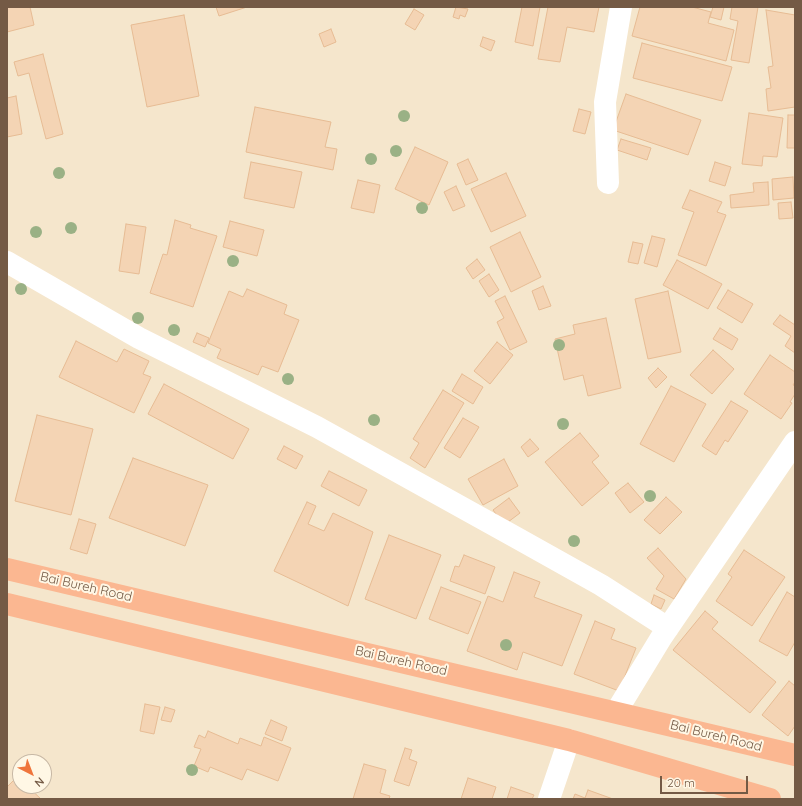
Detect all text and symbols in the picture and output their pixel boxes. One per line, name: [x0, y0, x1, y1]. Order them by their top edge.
street label: Bai Bureh Road: [39, 569, 133, 605]
street label: Bai Bureh Road: [354, 643, 448, 679]
street label: Bai Bureh Road: [669, 717, 763, 755]
north arrow: [12, 754, 52, 794]
scale bar: [662, 768, 750, 794]
text: N: [32, 774, 47, 790]
text: 20 m: [667, 775, 695, 790]

